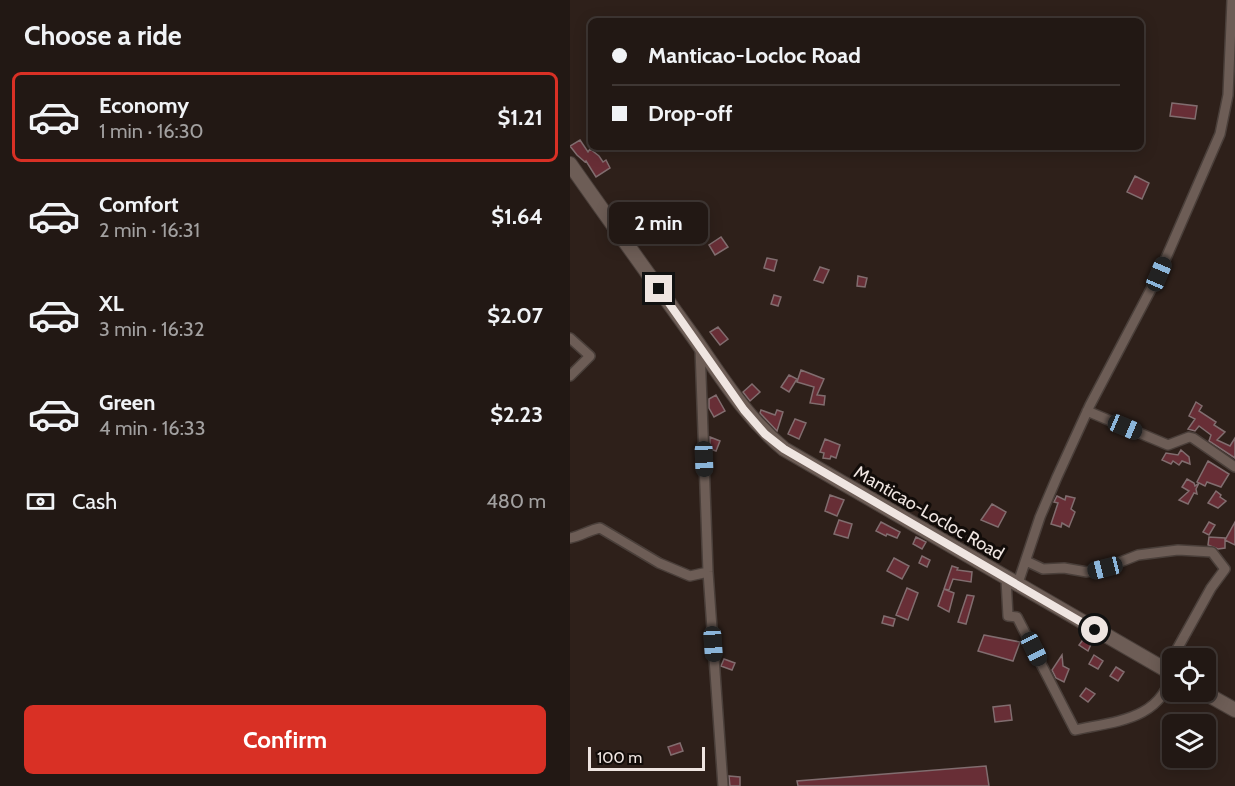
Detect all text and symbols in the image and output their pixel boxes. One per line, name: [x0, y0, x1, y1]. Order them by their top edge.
text: Choose a ride: [24, 19, 182, 52]
text: Manticao-Locloc Road: [648, 42, 861, 69]
icon: car: [27, 90, 81, 144]
text: Economy: [99, 92, 189, 119]
text: Drop-off: [648, 100, 732, 127]
text: $1.21: [497, 104, 543, 131]
text: 1 min · 16:30: [99, 119, 204, 143]
icon: car: [27, 189, 81, 243]
text: Comfort: [99, 191, 178, 218]
callout: 2 min: [610, 202, 708, 244]
text: $1.64: [491, 203, 543, 230]
text: 2 min: [634, 211, 683, 235]
text: 2 min · 16:31: [99, 218, 200, 242]
car: [1144, 254, 1174, 294]
route end: [645, 275, 672, 302]
icon: car: [27, 288, 81, 342]
text: XL: [99, 290, 124, 317]
text: $2.07: [487, 302, 543, 329]
text: 3 min · 16:32: [99, 317, 204, 341]
icon: car: [27, 387, 81, 441]
text: Green: [99, 389, 155, 416]
text: $2.23: [490, 401, 543, 428]
car: [1105, 412, 1145, 442]
text: 4 min · 16:33: [99, 416, 205, 440]
car: [694, 441, 714, 477]
street label: Manticao-Locloc Road: [850, 461, 1008, 565]
icon: cash: [24, 485, 57, 518]
text: Cash: [72, 488, 117, 515]
text: 480 m: [486, 489, 546, 513]
car: [1085, 555, 1125, 581]
route start: [1081, 616, 1108, 643]
car: [703, 625, 723, 663]
car: [1018, 629, 1050, 669]
map controls: [1162, 648, 1216, 768]
button: locate: [1162, 648, 1216, 702]
button: Confirm: [24, 705, 546, 774]
button: layers: [1162, 714, 1216, 768]
scale bar: [588, 744, 705, 772]
text: 100 m: [597, 748, 642, 767]

